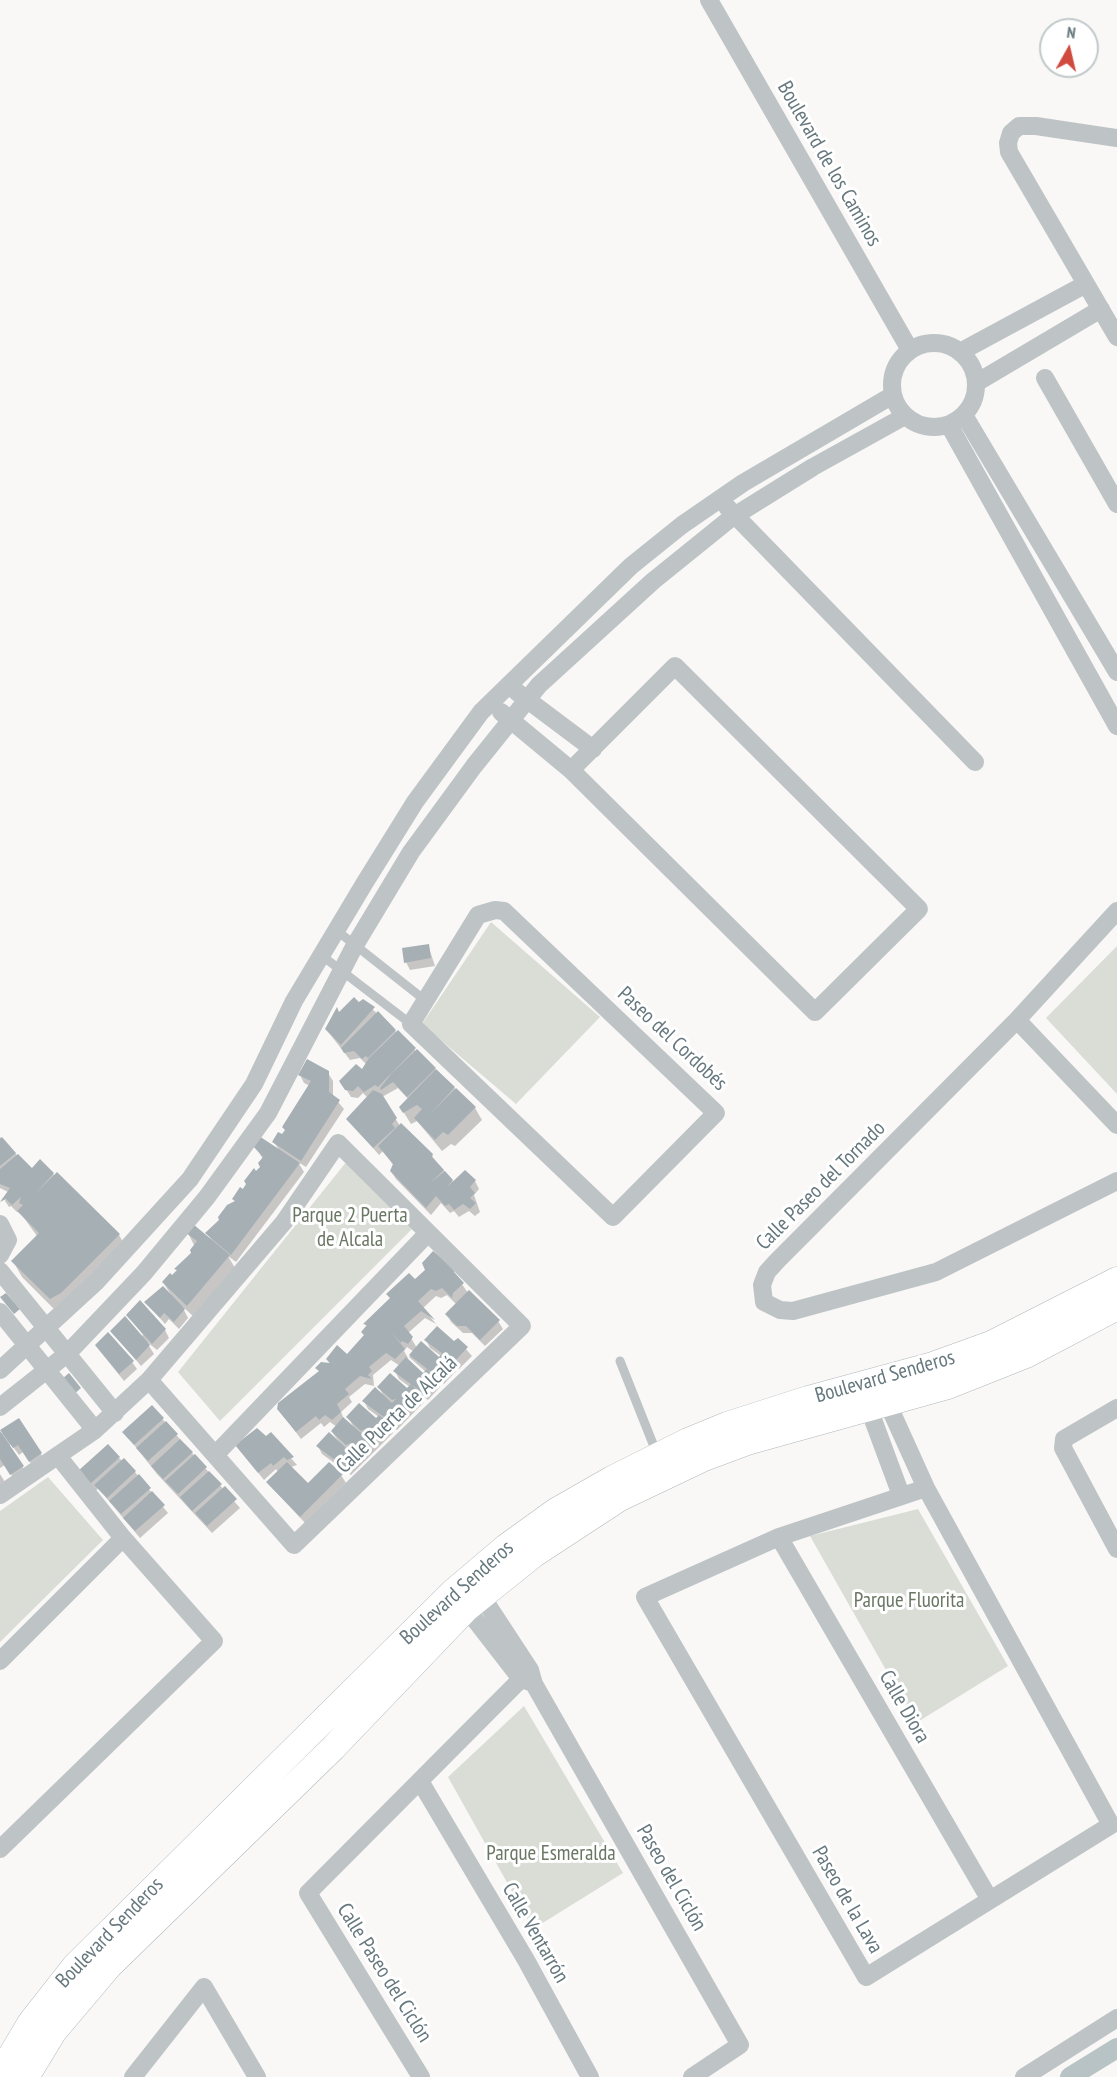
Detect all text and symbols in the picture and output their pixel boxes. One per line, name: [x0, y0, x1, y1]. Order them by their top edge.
north arrow: [1039, 18, 1099, 78]
text: N: [1066, 22, 1077, 43]
street label: Boulevard de los Caminos: [772, 77, 886, 251]
street label: Paseo del Cordobés: [612, 982, 732, 1096]
street label: Calle Paseo del Tornado: [751, 1116, 891, 1256]
park label: Parque 2 Puerta de Alcala: [292, 1203, 408, 1253]
street label: Boulevard Senderos: [812, 1345, 958, 1409]
street label: Calle Puerta de Alcalá: [331, 1351, 463, 1479]
street label: Boulevard Senderos: [395, 1536, 519, 1650]
park label: Parque Fluorita: [854, 1588, 964, 1614]
street label: Calle Diora: [873, 1666, 935, 1748]
street label: Paseo del Ciclón: [630, 1820, 712, 1936]
park label: Parque Esmeralda: [486, 1841, 616, 1867]
street label: Paseo de la Lava: [806, 1842, 888, 1958]
street label: Boulevard Senderos: [51, 1873, 169, 1993]
street label: Calle Ventarrón: [496, 1879, 574, 1987]
street label: Calle Paseo del Ciclón: [331, 1899, 437, 2047]

